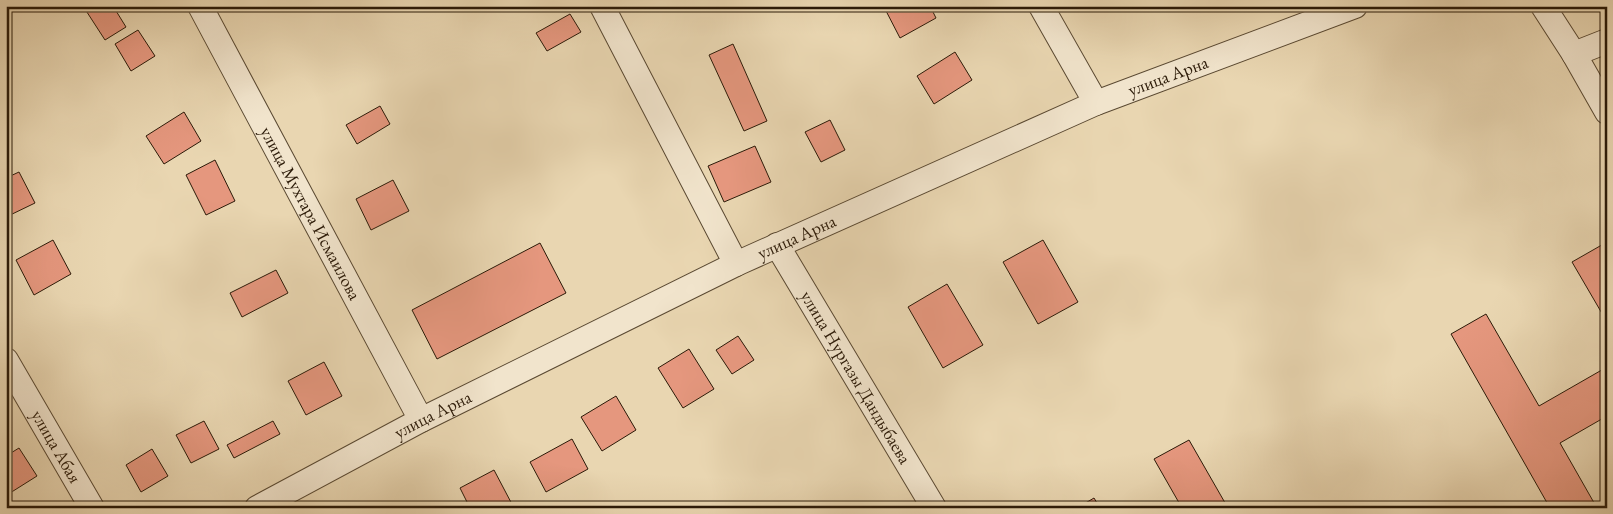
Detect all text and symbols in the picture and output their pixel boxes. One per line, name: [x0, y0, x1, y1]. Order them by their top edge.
street label: улица Арна: [1125, 50, 1212, 101]
street label: улица Мухтара Исмаилова: [255, 122, 367, 304]
street label: улица Арна: [753, 208, 840, 264]
street label: улица Нургазы Дандыбаева: [796, 286, 917, 469]
street label: улица Арна: [390, 385, 476, 443]
street label: улица Абая: [26, 405, 87, 487]

